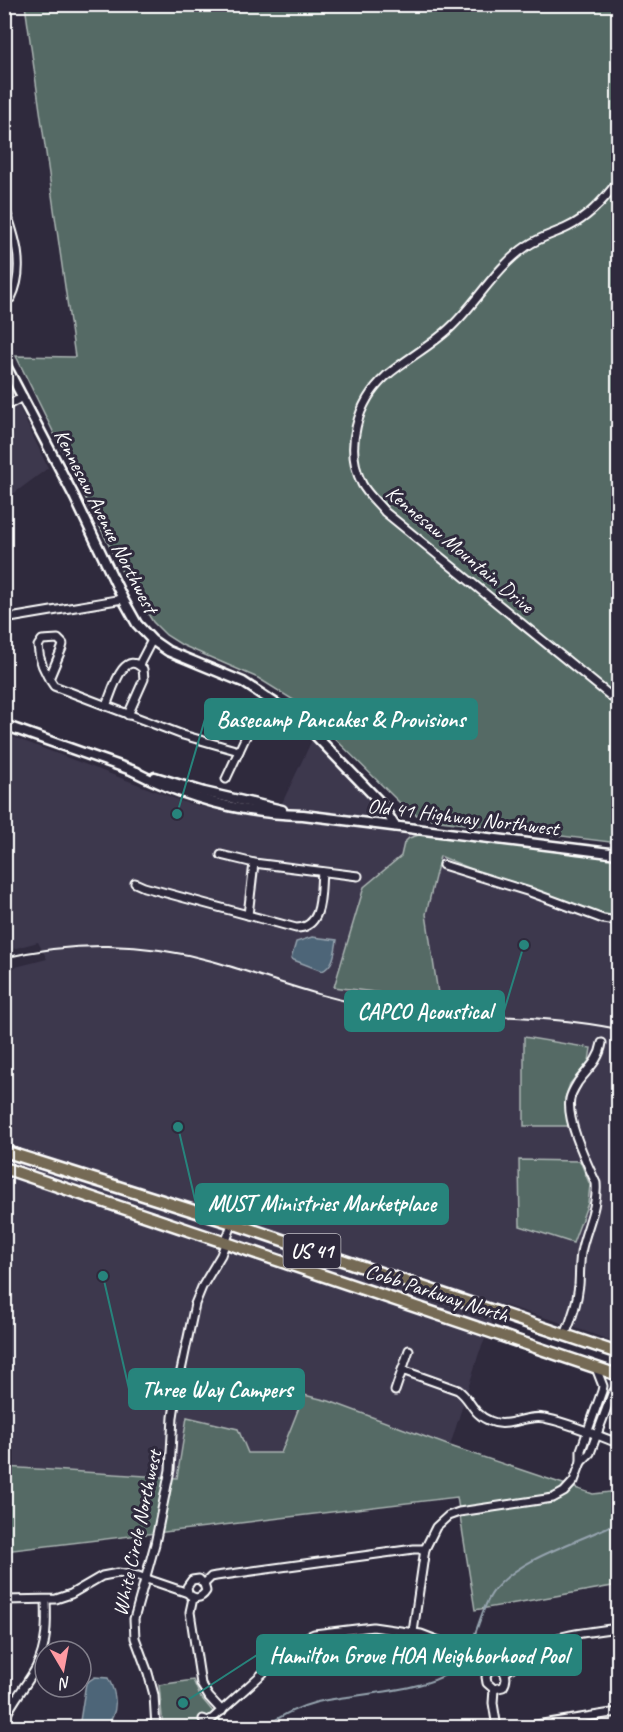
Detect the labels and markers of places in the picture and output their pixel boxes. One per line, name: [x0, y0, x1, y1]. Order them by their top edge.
callout: Basecamp Pancakes & Provisions: [205, 699, 477, 739]
callout: CAPCO Acoustical: [345, 991, 504, 1031]
callout: MUST Ministries Marketplace: [196, 1184, 448, 1224]
callout: Three Way Campers: [129, 1369, 304, 1409]
callout: Hamilton Grove HOA Neighborhood Pool: [257, 1635, 581, 1675]

